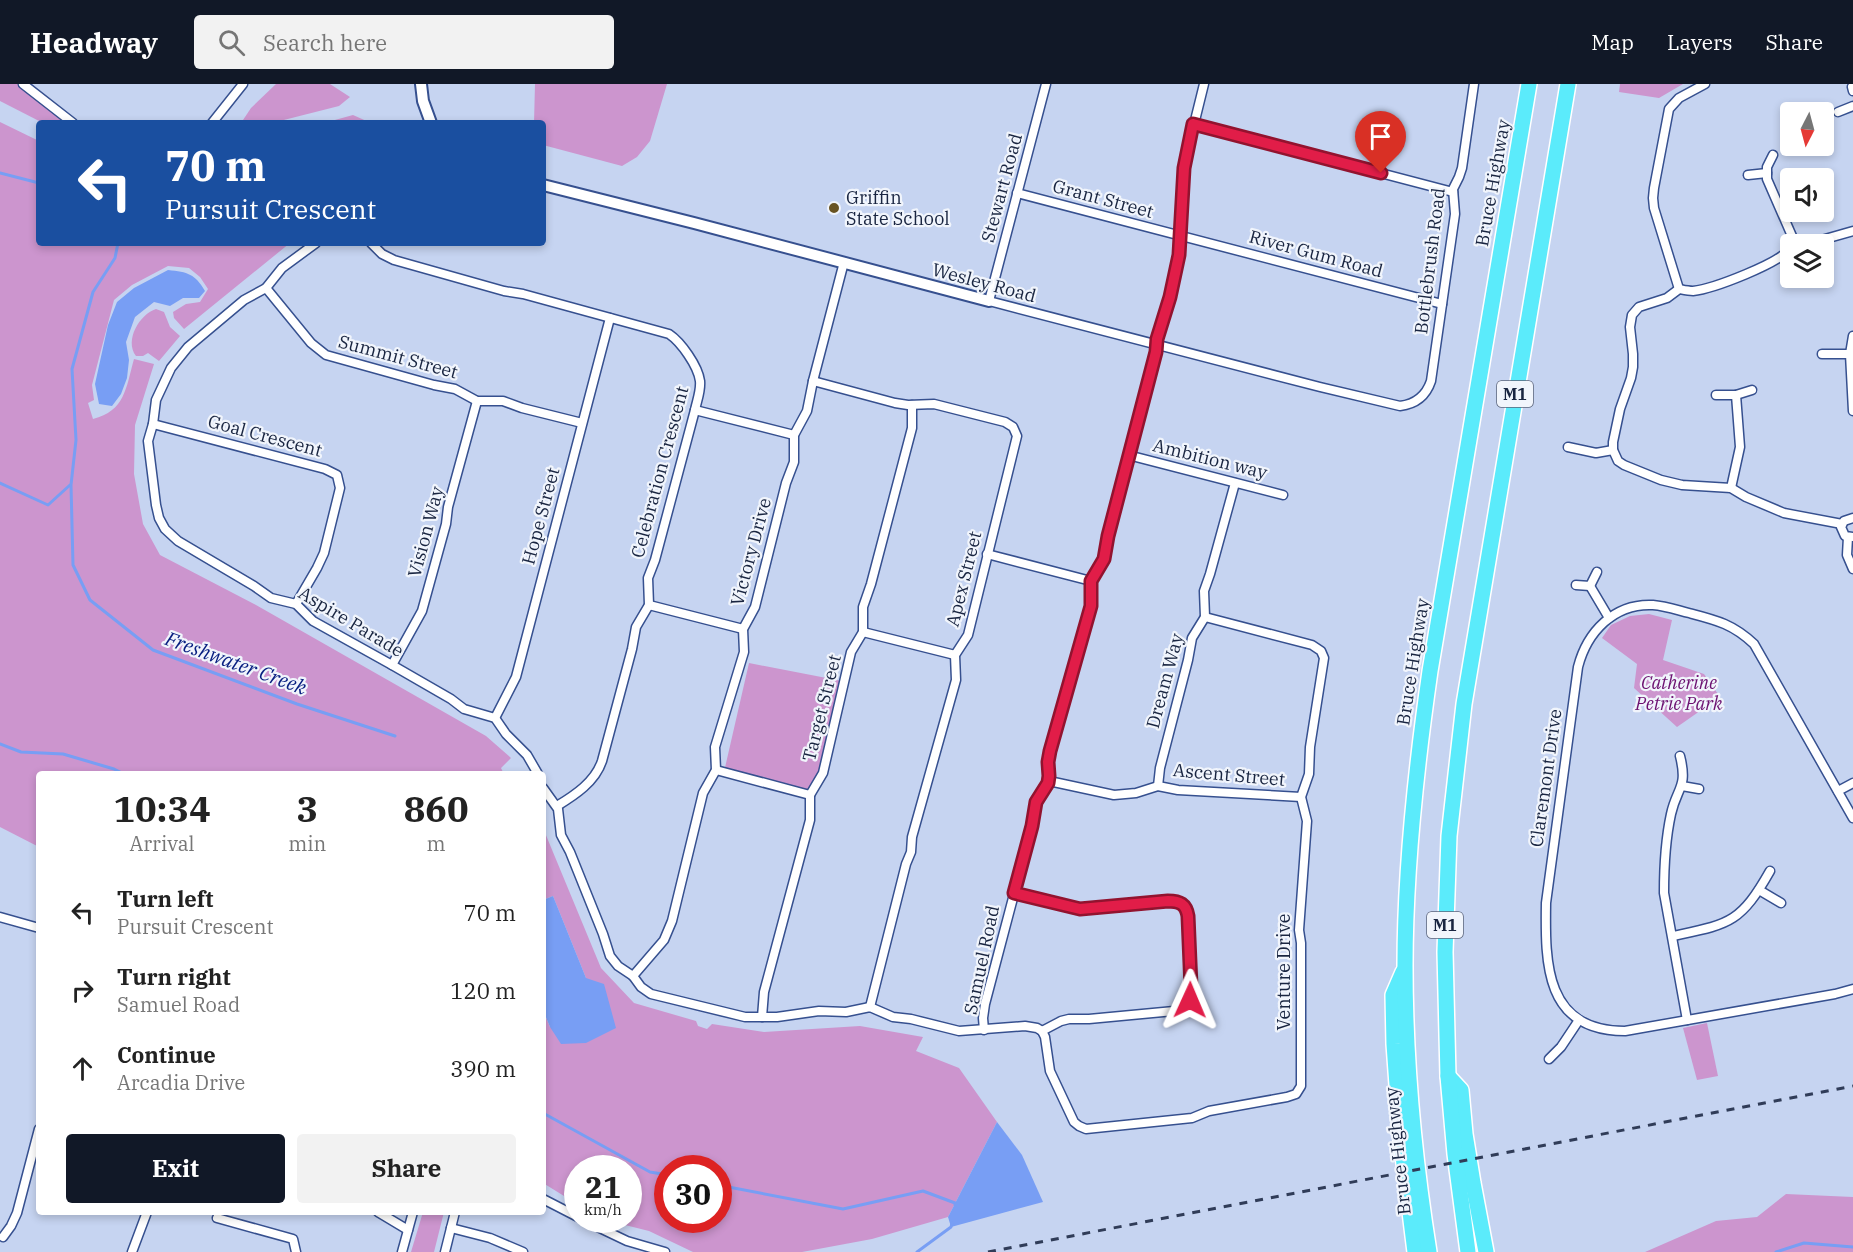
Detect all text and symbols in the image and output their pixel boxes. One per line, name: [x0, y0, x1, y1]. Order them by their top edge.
search box: [194, 15, 614, 69]
text: Headway: [30, 24, 158, 61]
icon: search: [215, 26, 248, 59]
text: Search here: [263, 28, 387, 57]
text: Map: [1591, 28, 1634, 56]
text: Layers: [1667, 28, 1733, 56]
text: Share: [1766, 28, 1823, 56]
north arrow: [1780, 102, 1834, 156]
map controls: [1780, 102, 1834, 288]
pin: [1355, 111, 1406, 173]
street label: Bruce Highway: [1470, 117, 1515, 248]
icon: arrive: [1364, 120, 1397, 153]
street label: Stewart Road: [976, 131, 1027, 245]
text: 70 m: [165, 138, 266, 193]
icon: left: [66, 144, 144, 222]
button: sound: [1780, 168, 1834, 222]
street label: Grant Street: [1050, 174, 1156, 223]
place label: Griffin State School: [846, 186, 950, 230]
street label: Bottlebrush Road: [1409, 186, 1450, 335]
text: Pursuit Crescent: [165, 191, 376, 226]
marker: Griffin State School: [827, 201, 841, 215]
street label: River Gum Road: [1247, 225, 1385, 282]
button: layers: [1780, 234, 1834, 288]
street label: Wesley Road: [930, 258, 1039, 307]
street label: Summit Street: [336, 330, 460, 384]
road number: M1: [1497, 381, 1533, 407]
street label: Celebration Crescent: [626, 383, 694, 560]
street label: Goal Crescent: [206, 409, 325, 462]
street label: Ambition way: [1151, 433, 1270, 484]
street label: Hope Street: [516, 465, 565, 567]
street label: Vision Way: [402, 484, 449, 580]
street label: Victory Drive: [725, 495, 776, 608]
street label: Apex Street: [941, 529, 986, 629]
street label: Aspire Parade: [294, 581, 408, 662]
street label: Bruce Highway: [1391, 596, 1434, 727]
water label: Freshwater Creek: [161, 624, 311, 701]
street label: Dream Way: [1141, 631, 1188, 731]
street label: Target Street: [797, 652, 846, 764]
park label: Catherine Petrie Park: [1634, 671, 1723, 715]
street label: Claremont Drive: [1524, 707, 1567, 849]
street label: Ascent Street: [1172, 758, 1286, 791]
text: 10:34: [113, 785, 211, 832]
text: 3: [296, 785, 318, 832]
text: 860: [404, 785, 469, 832]
text: Arrival: [130, 830, 195, 857]
text: min: [288, 830, 326, 857]
text: m: [427, 830, 446, 857]
text: Turn left: [117, 884, 213, 913]
icon: left: [66, 896, 99, 929]
text: 70 m: [464, 898, 516, 927]
street label: Samuel Road: [959, 903, 1004, 1017]
road number: M1: [1427, 912, 1463, 938]
text: Pursuit Crescent: [117, 913, 274, 940]
street label: Venture Drive: [1272, 914, 1295, 1030]
text: Turn right: [117, 962, 231, 991]
position arrow: [1158, 968, 1222, 1032]
icon: right: [66, 974, 99, 1007]
text: 120 m: [450, 976, 516, 1005]
text: Samuel Road: [117, 991, 240, 1018]
text: Continue: [117, 1040, 216, 1069]
icon: ahead: [66, 1052, 99, 1085]
text: 390 m: [450, 1054, 516, 1083]
text: Arcadia Drive: [117, 1069, 245, 1096]
street label: Bruce Highway: [1379, 1086, 1416, 1216]
button: Exit: [66, 1134, 285, 1203]
button: Share: [297, 1134, 516, 1203]
speed limit sign: 30: [654, 1155, 732, 1233]
text: 21: [585, 1167, 621, 1206]
text: km/h: [584, 1200, 622, 1219]

